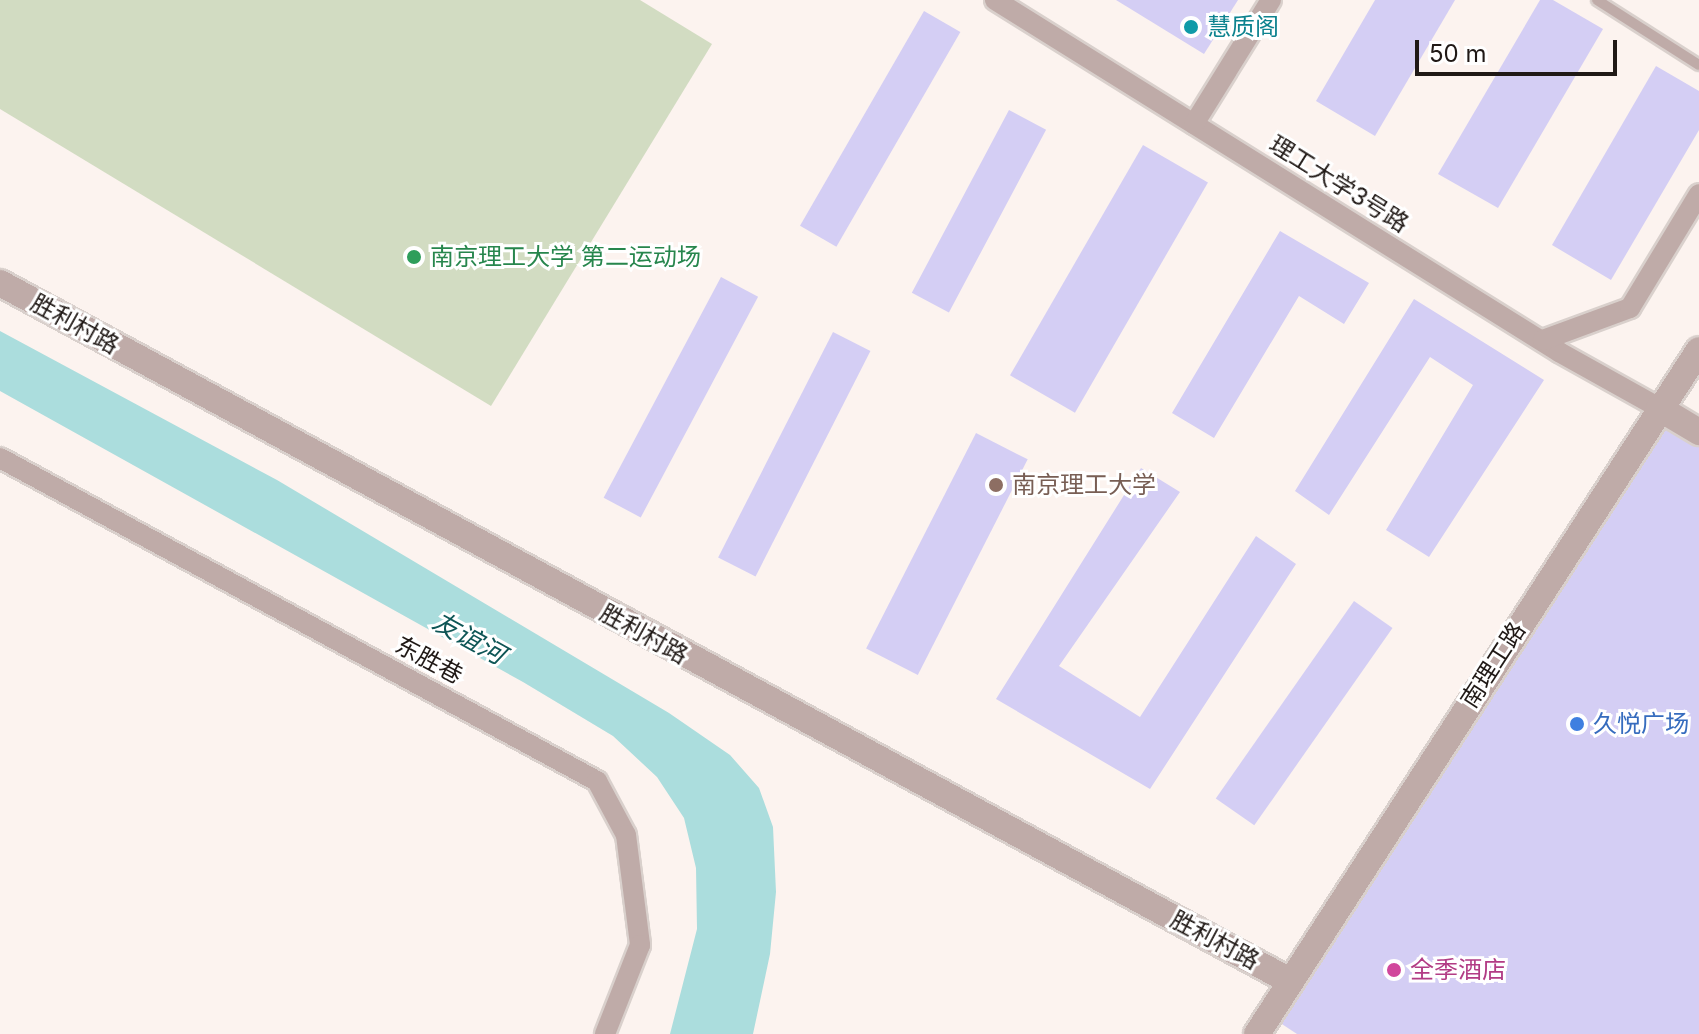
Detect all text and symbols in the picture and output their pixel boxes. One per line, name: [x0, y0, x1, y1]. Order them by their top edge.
place label: 慧质阁: [1207, 13, 1279, 41]
marker: 慧质阁: [1182, 18, 1200, 36]
scale bar: [1419, 24, 1621, 74]
text: 50 m: [1429, 39, 1487, 68]
street label: 理工大学3号路: [1264, 130, 1414, 238]
place label: 南京理工大学 第二运动场: [430, 243, 701, 271]
marker: 南京理工大学 第二运动场: [405, 248, 423, 266]
street label: 胜利村路: [26, 288, 124, 360]
place label: 南京理工大学: [1012, 471, 1156, 499]
marker: 南京理工大学: [987, 476, 1005, 494]
street label: 胜利村路: [595, 598, 693, 670]
water label: 友谊河: [427, 605, 511, 671]
street label: 南理工路: [1455, 617, 1531, 713]
street label: 东胜巷: [390, 630, 468, 690]
place label: 久悦广场: [1593, 710, 1689, 738]
marker: 久悦广场: [1568, 715, 1586, 733]
street label: 胜利村路: [1166, 905, 1264, 975]
place label: 全季酒店: [1410, 956, 1506, 984]
marker: 全季酒店: [1385, 961, 1403, 979]

